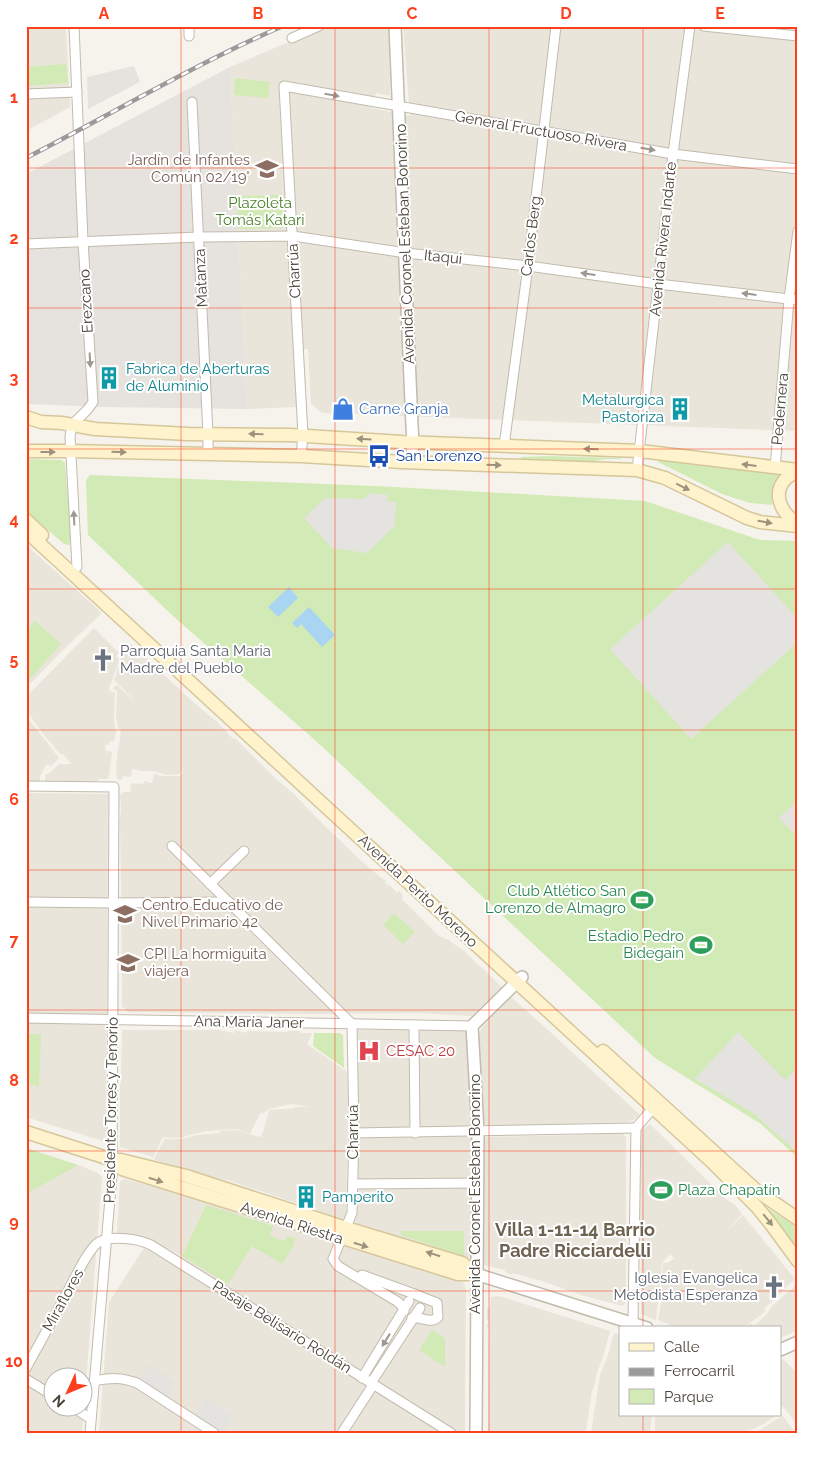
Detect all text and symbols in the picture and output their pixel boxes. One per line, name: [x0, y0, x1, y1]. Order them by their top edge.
text: A: [99, 4, 110, 23]
text: B: [253, 4, 264, 23]
text: C: [407, 4, 418, 23]
text: D: [560, 4, 572, 23]
text: E: [715, 4, 725, 23]
text: 1: [10, 88, 18, 107]
one-way arrow: [325, 91, 341, 99]
street label: General Fructuoso Rivera: [454, 107, 628, 155]
street label: Avenida Coronel Esteban Bonorino: [392, 123, 418, 365]
one-way arrow: [640, 146, 656, 154]
place label: Jardín de Infantes Común 02/19°: [127, 151, 250, 186]
school or university icon: Jardín de Infantes Común 02/19°: [254, 156, 280, 182]
street label: Avenida Rivera Indarte: [646, 161, 680, 317]
park label: Plazoleta Tomás Katari: [216, 194, 304, 229]
street label: Carlos Berg: [517, 195, 545, 277]
text: 2: [9, 229, 19, 248]
street label: Charrúa: [284, 243, 304, 299]
street label: Itaqui: [423, 246, 463, 268]
street label: Matanza: [190, 248, 212, 308]
street label: Erezcano: [75, 268, 97, 333]
one-way arrow: [580, 270, 596, 278]
one-way arrow: [741, 290, 757, 298]
one-way arrow: [87, 352, 95, 368]
place label: Fabrica de Aberturas de Aluminio: [126, 360, 270, 395]
building icon: Fabrica de Aberturas de Aluminio: [96, 365, 122, 391]
text: 3: [10, 369, 19, 388]
street label: Pedernera: [768, 372, 792, 446]
place label: Metalurgica Pastoriza: [582, 391, 664, 426]
shop icon: Carne Granja: [330, 396, 356, 422]
building icon: Metalurgica Pastoriza: [667, 396, 693, 422]
place label: Carne Granja: [359, 400, 449, 418]
one-way arrow: [247, 430, 263, 438]
one-way arrow: [356, 435, 372, 443]
bus stop icon: San Lorenzo: [366, 443, 392, 469]
one-way arrow: [583, 445, 599, 453]
place label: San Lorenzo: [396, 447, 482, 465]
one-way arrow: [40, 448, 56, 456]
one-way arrow: [111, 448, 127, 456]
one-way arrow: [741, 460, 757, 468]
one-way arrow: [486, 462, 502, 470]
one-way arrow: [676, 483, 690, 491]
text: 4: [9, 510, 19, 529]
one-way arrow: [69, 510, 77, 526]
one-way arrow: [758, 519, 774, 527]
place label: Parroquia Santa Maria Madre del Pueblo: [120, 642, 271, 677]
church icon: Parroquia Santa Maria Madre del Pueblo: [90, 647, 116, 673]
text: 5: [10, 650, 19, 669]
text: 6: [9, 790, 19, 809]
street label: Avenida Perito Moreno: [354, 831, 482, 951]
place label: Club Atlético San Lorenzo de Almagro: [485, 882, 626, 917]
sports icon: Club Atlético San Lorenzo de Almagro: [629, 887, 655, 913]
place label: Centro Educativo de Nivel Primario 42: [142, 896, 283, 931]
school or university icon: Centro Educativo de Nivel Primario 42: [112, 901, 138, 927]
place label: Estadio Pedro Bidegain: [588, 927, 684, 962]
text: 7: [10, 931, 19, 950]
sports icon: Estadio Pedro Bidegain: [688, 932, 714, 958]
place label: CPI La hormiguita viajera: [144, 945, 267, 980]
school or university icon: CPI La hormiguita viajera: [115, 950, 141, 976]
street label: Ana María Janer: [194, 1012, 305, 1032]
street label: Presidente Torres y Tenorio: [100, 1017, 122, 1203]
hospital icon: CESAC 20: [356, 1038, 382, 1064]
place label: CESAC 20: [386, 1042, 455, 1060]
text: 8: [9, 1071, 19, 1090]
street label: Avenida Coronel Esteban Bonorino: [466, 1074, 484, 1314]
street label: Charrúa: [344, 1105, 362, 1159]
one-way arrow: [148, 1176, 163, 1184]
sports icon: Plaza Chapatín: [648, 1177, 674, 1203]
place label: Plaza Chapatín: [678, 1181, 781, 1199]
building icon: Pamperito: [293, 1184, 319, 1210]
place label: Pamperito: [322, 1188, 394, 1206]
street label: Avenida Riestra: [238, 1198, 346, 1248]
text: 9: [9, 1212, 19, 1231]
one-way arrow: [762, 1213, 773, 1226]
district label: Villa 1-11-14 Barrio Padre Ricciardelli: [495, 1219, 655, 1261]
one-way arrow: [353, 1241, 368, 1249]
one-way arrow: [425, 1250, 440, 1258]
street label: Miraflores: [39, 1266, 87, 1334]
place label: Iglesia Evangelica Metodista Esperanza: [613, 1269, 758, 1304]
church icon: Iglesia Evangelica Metodista Esperanza: [761, 1274, 787, 1300]
street label: Pasaje Belisario Roldán: [209, 1277, 355, 1377]
legend: [619, 1326, 782, 1416]
one-way arrow: [381, 1333, 391, 1346]
text: Calle: [664, 1338, 700, 1356]
text: 10: [5, 1352, 23, 1371]
text: Ferrocarril: [664, 1362, 736, 1380]
north arrow: [42, 1366, 92, 1416]
text: Parque: [664, 1388, 714, 1406]
text: N: [49, 1392, 68, 1410]

